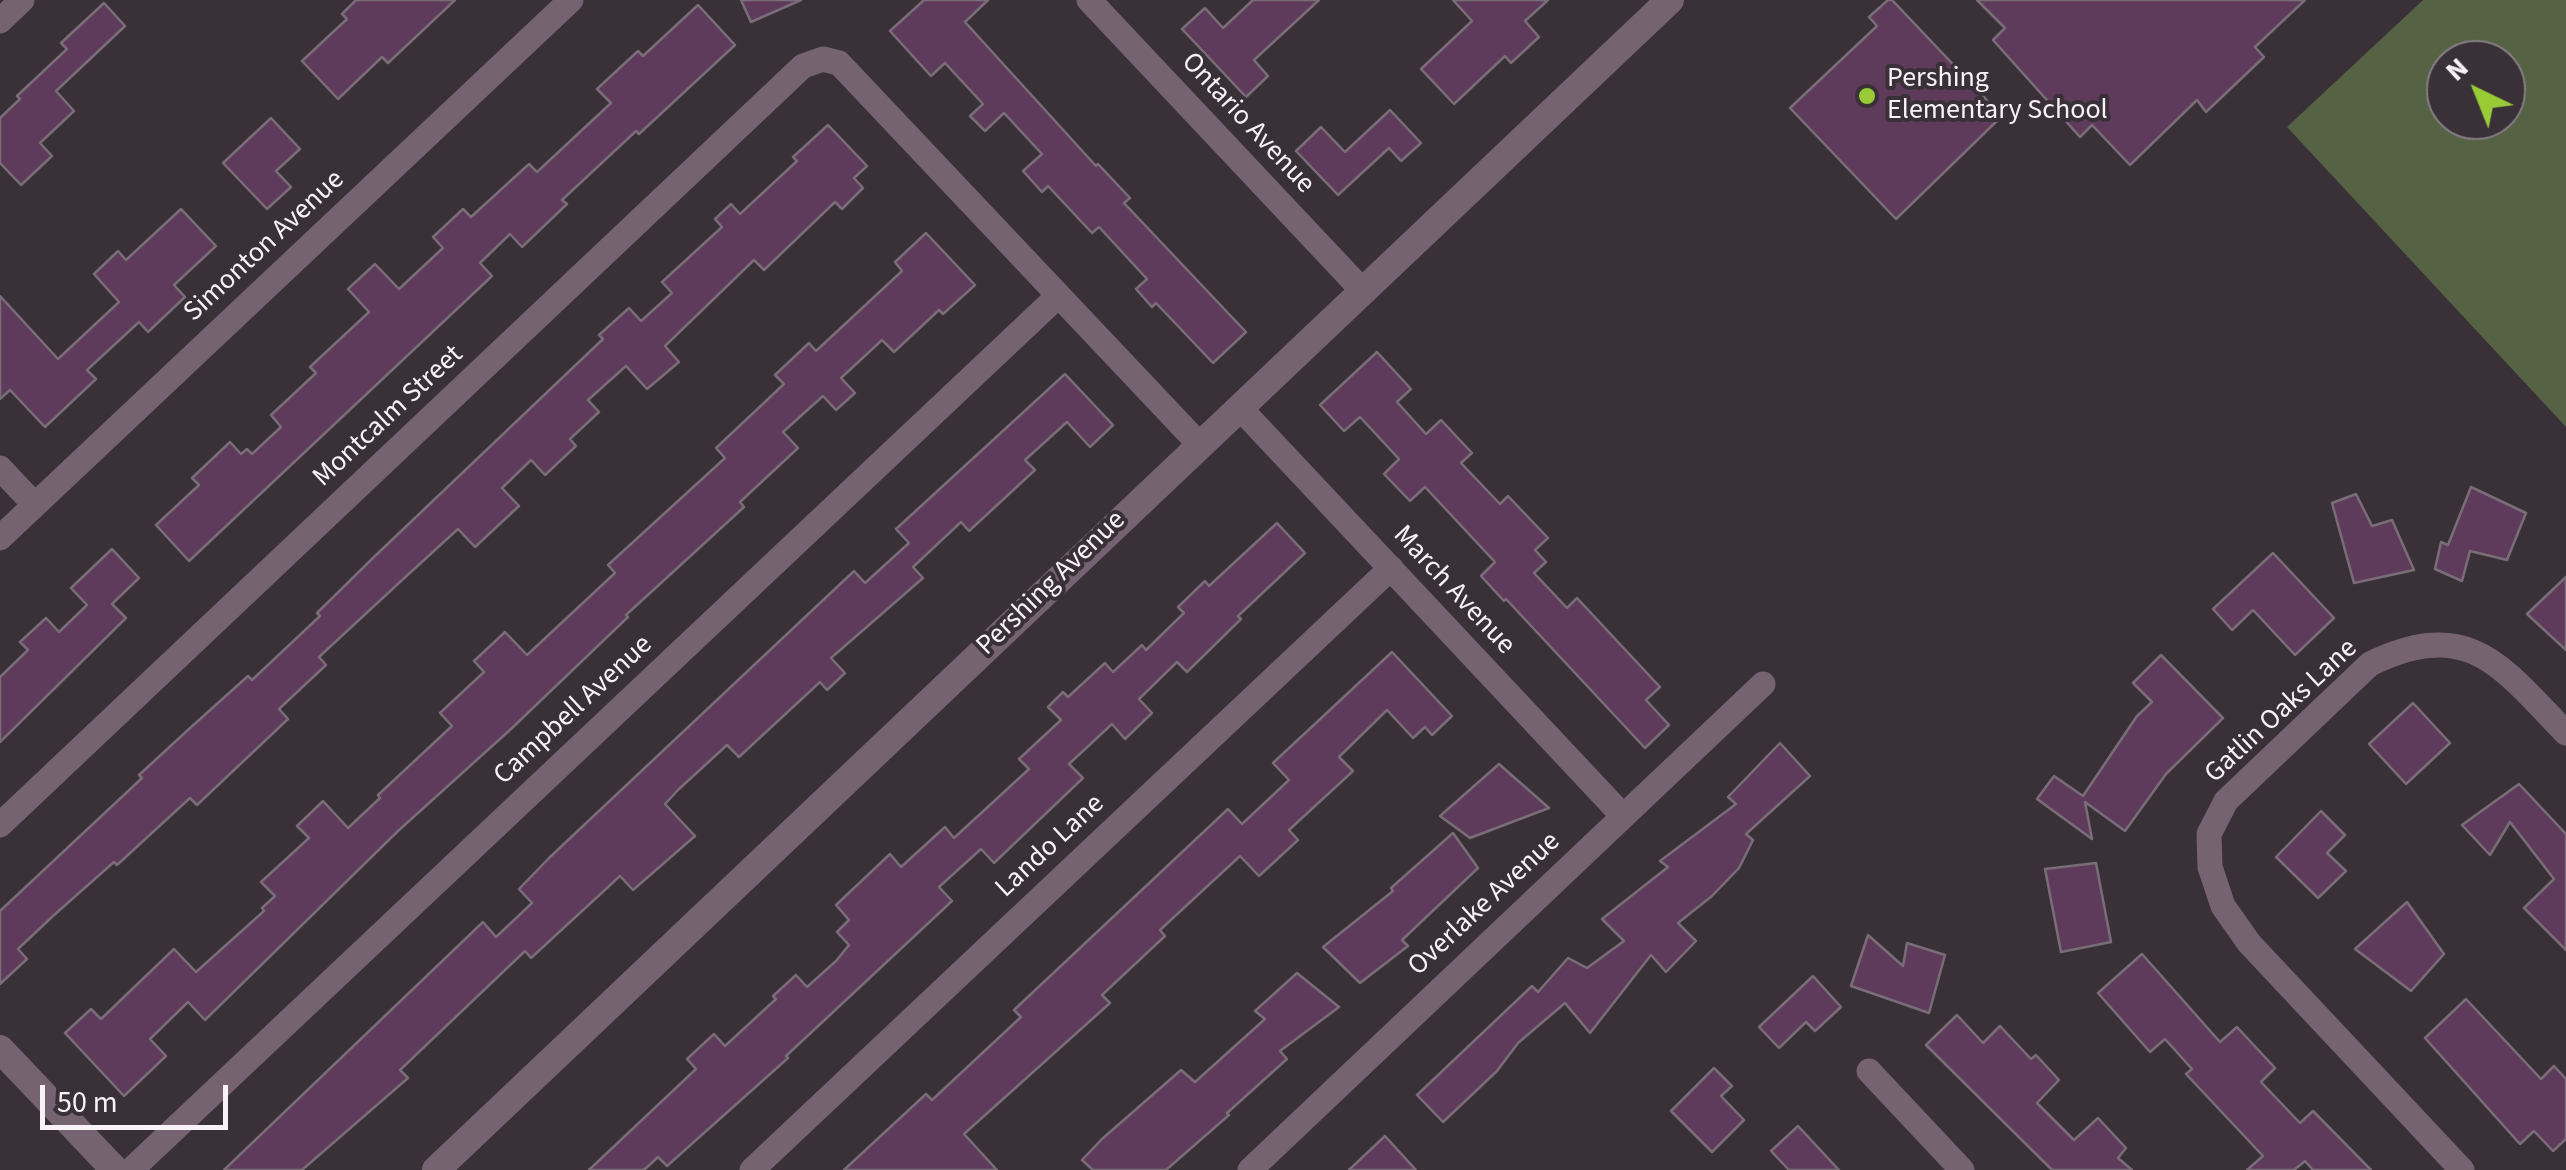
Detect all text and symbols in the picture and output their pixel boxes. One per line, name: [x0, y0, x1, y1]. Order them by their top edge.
north arrow: [2426, 40, 2526, 140]
street label: Ontario Avenue: [1173, 47, 1321, 201]
text: N: [2436, 49, 2477, 91]
place label: Pershing Elementary School: [1887, 63, 2108, 129]
marker: Pershing Elementary School: [1856, 85, 1878, 107]
street label: Simonton Avenue: [178, 164, 352, 330]
street label: Montcalm Street: [307, 339, 471, 495]
street label: Pershing Avenue: [971, 505, 1133, 663]
street label: March Avenue: [1385, 520, 1521, 662]
street label: Campbell Avenue: [488, 629, 660, 793]
street label: Gatlin Oaks Lane: [2199, 633, 2365, 791]
street label: Lando Lane: [990, 788, 1112, 906]
street label: Overlake Avenue: [1402, 826, 1568, 984]
scale bar: [45, 1065, 232, 1127]
text: 50 m: [57, 1081, 118, 1124]

